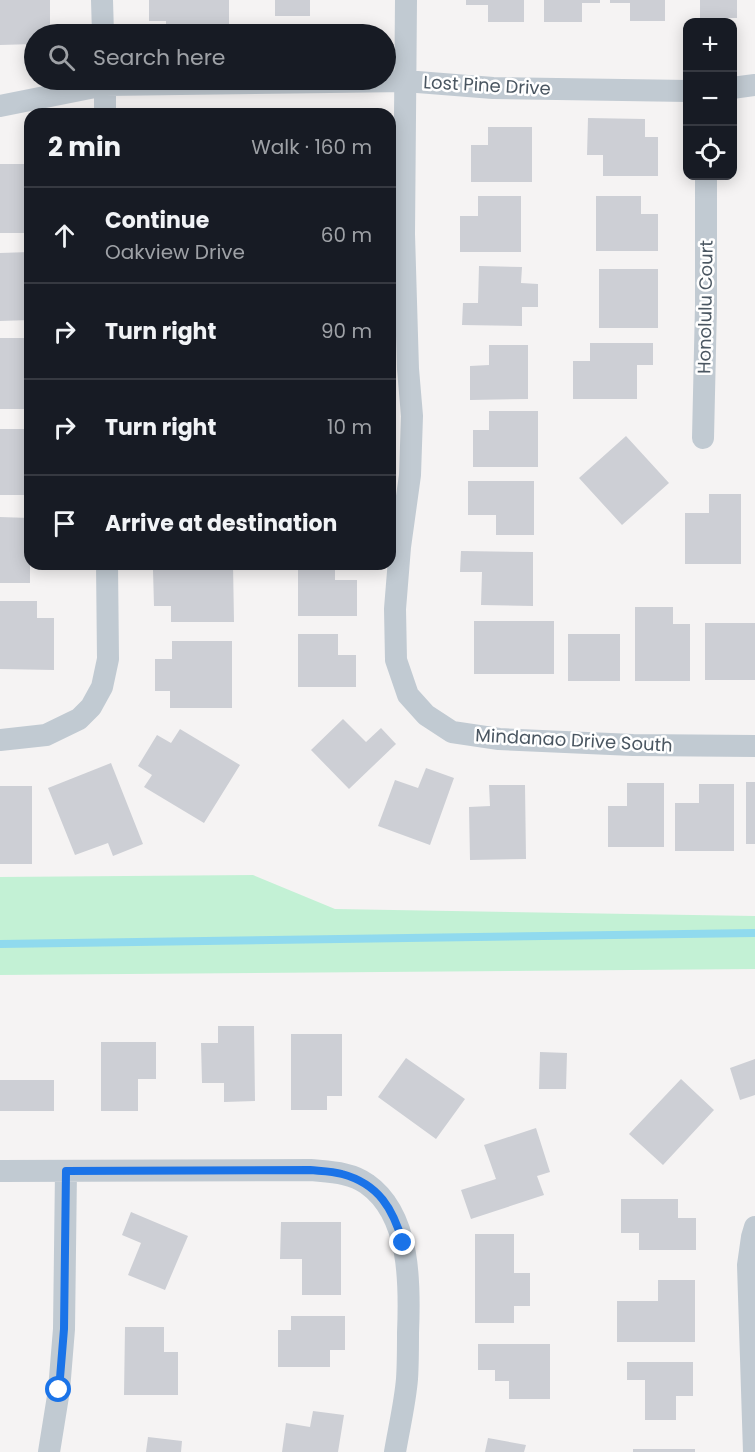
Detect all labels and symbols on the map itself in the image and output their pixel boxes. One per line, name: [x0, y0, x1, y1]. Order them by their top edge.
street label: Lost Pine Drive: [423, 69, 551, 101]
street label: Honolulu Court: [691, 240, 719, 374]
street label: Mindanao Drive South: [475, 722, 673, 758]
route end: [389, 1229, 415, 1255]
route start: [45, 1376, 71, 1402]

